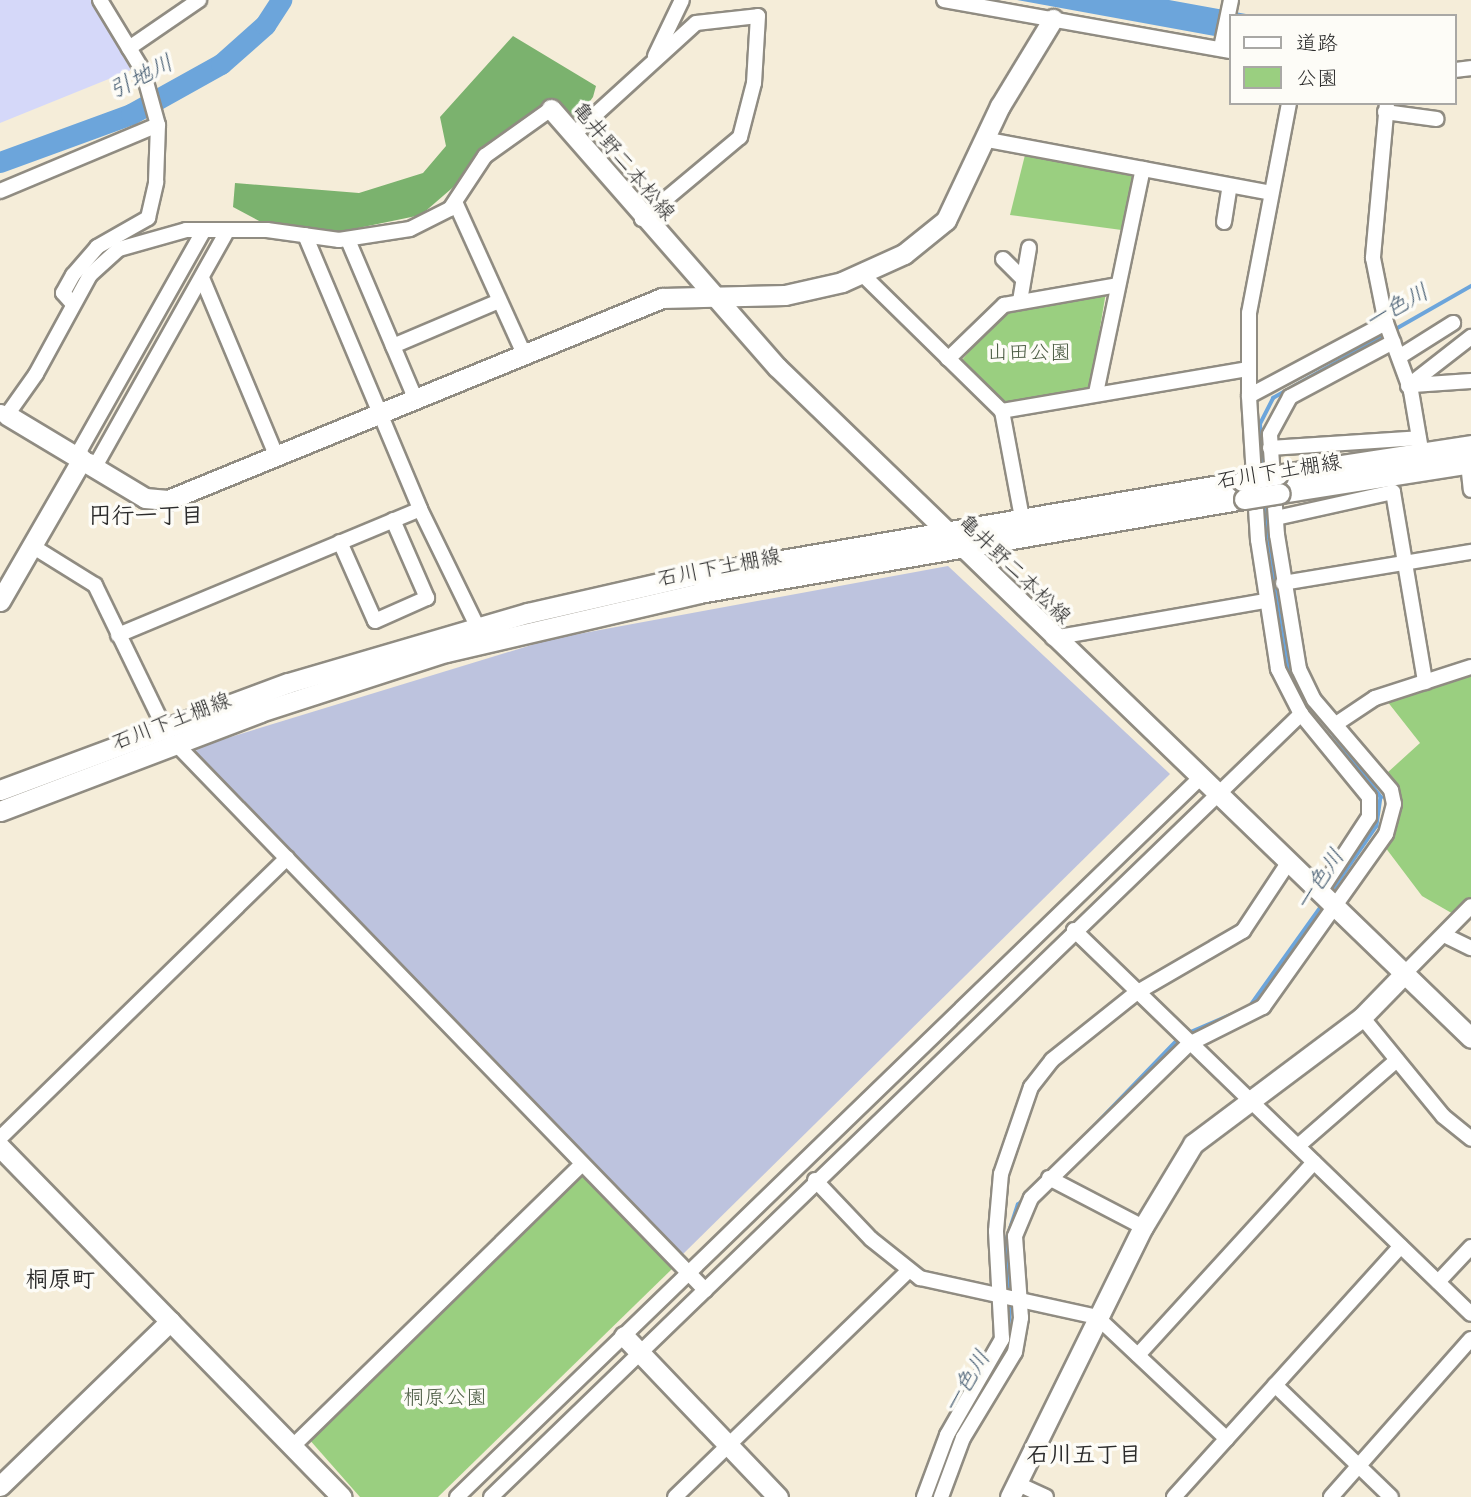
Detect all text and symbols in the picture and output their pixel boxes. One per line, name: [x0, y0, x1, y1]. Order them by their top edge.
legend: [1230, 14, 1457, 105]
text: 道路: [1296, 24, 1338, 62]
water label: 引地川: [104, 49, 178, 105]
text: 公園: [1296, 59, 1338, 97]
street label: 亀井野二本松線: [567, 97, 681, 225]
water label: 一色川: [1360, 278, 1434, 336]
park label: 山田公園: [987, 339, 1071, 365]
street label: 石川下土棚線: [1215, 449, 1343, 493]
district label: 円行一丁目: [89, 502, 203, 530]
street label: 亀井野二本松線: [953, 509, 1077, 629]
street label: 石川下土棚線: [655, 543, 783, 591]
street label: 石川下土棚線: [108, 687, 234, 755]
water label: 一色川: [1289, 844, 1351, 916]
district label: 桐原町: [26, 1266, 94, 1294]
water label: 一色川: [937, 1345, 997, 1419]
park label: 桐原公園: [403, 1384, 487, 1410]
district label: 石川五丁目: [1027, 1441, 1141, 1469]

